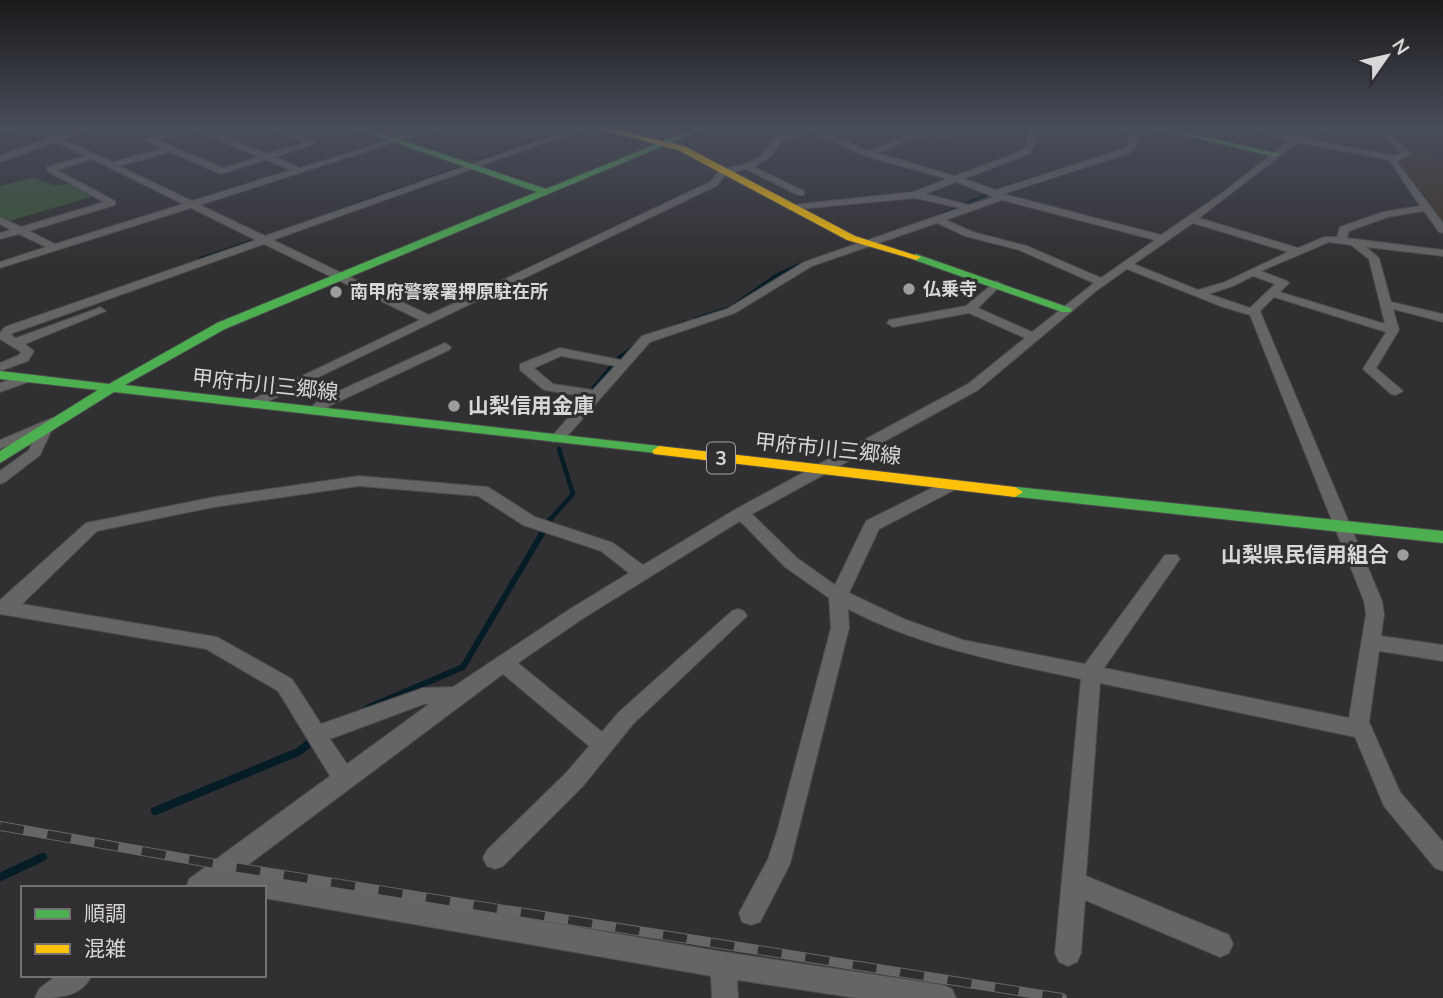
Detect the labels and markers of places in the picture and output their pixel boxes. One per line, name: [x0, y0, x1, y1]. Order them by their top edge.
place label: 仏乗寺: [923, 277, 977, 300]
place label: 南甲府警察署押原駐在所: [350, 280, 548, 303]
marker: 仏乗寺: [901, 281, 917, 297]
marker: 南甲府警察署押原駐在所: [328, 284, 344, 300]
place label: 山梨信用金庫: [468, 392, 594, 418]
marker: 山梨信用金庫: [446, 398, 462, 414]
place label: 山梨県民信用組合: [1221, 541, 1389, 567]
marker: 山梨県民信用組合: [1395, 547, 1411, 563]

